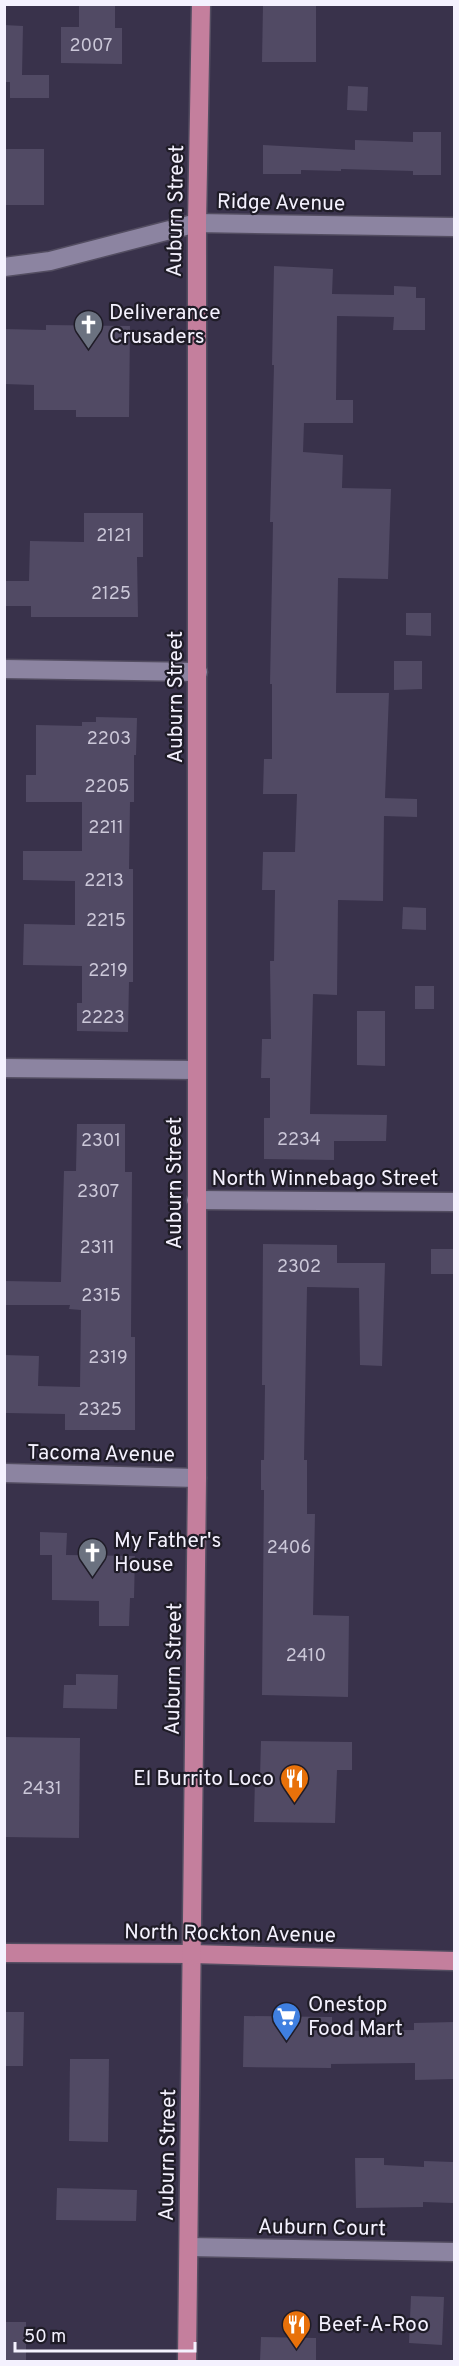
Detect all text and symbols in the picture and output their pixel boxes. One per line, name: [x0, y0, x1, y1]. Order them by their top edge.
house number: 2007: [70, 35, 112, 58]
street label: Auburn Street: [162, 145, 191, 277]
street label: Ridge Avenue: [217, 189, 345, 218]
place label: Deliverance Crusaders: [109, 300, 221, 351]
church icon: Deliverance Crusaders: [72, 308, 104, 350]
house number: 2121: [96, 525, 132, 548]
house number: 2125: [91, 583, 131, 606]
street label: Auburn Street: [163, 631, 190, 763]
house number: 2203: [87, 728, 131, 751]
house number: 2205: [85, 776, 129, 799]
house number: 2211: [88, 817, 124, 840]
house number: 2213: [84, 870, 124, 893]
house number: 2215: [86, 910, 126, 933]
house number: 2219: [88, 960, 128, 983]
house number: 2223: [81, 1007, 125, 1030]
street label: Auburn Street: [162, 1117, 189, 1249]
house number: 2234: [277, 1129, 321, 1152]
house number: 2301: [81, 1130, 121, 1153]
street label: North Winnebago Street: [211, 1166, 439, 1193]
house number: 2307: [77, 1181, 119, 1204]
house number: 2311: [79, 1237, 115, 1260]
house number: 2302: [277, 1256, 321, 1279]
house number: 2315: [81, 1285, 121, 1308]
house number: 2319: [88, 1347, 128, 1370]
house number: 2325: [78, 1399, 122, 1422]
street label: Tacoma Avenue: [27, 1440, 175, 1469]
place label: My Father's House: [114, 1528, 221, 1579]
church icon: My Father's House: [77, 1536, 109, 1578]
house number: 2406: [267, 1537, 311, 1560]
street label: Auburn Street: [160, 1603, 189, 1735]
house number: 2410: [286, 1645, 326, 1668]
restaurant icon: El Burrito Loco: [279, 1762, 311, 1804]
place label: El Burrito Loco: [133, 1766, 274, 1793]
house number: 2431: [22, 1778, 62, 1801]
street label: North Rockton Avenue: [124, 1919, 336, 1950]
place label: Onestop Food Mart: [308, 1992, 403, 2043]
supermarket icon: Onestop Food Mart: [271, 2000, 303, 2042]
street label: Auburn Street: [154, 2089, 183, 2221]
street label: Auburn Court: [258, 2214, 386, 2243]
restaurant icon: Beef-A-Roo: [281, 2308, 313, 2350]
place label: Beef-A-Roo: [318, 2312, 429, 2339]
scale bar: [15, 2315, 195, 2353]
text: 50 m: [24, 2326, 66, 2349]

